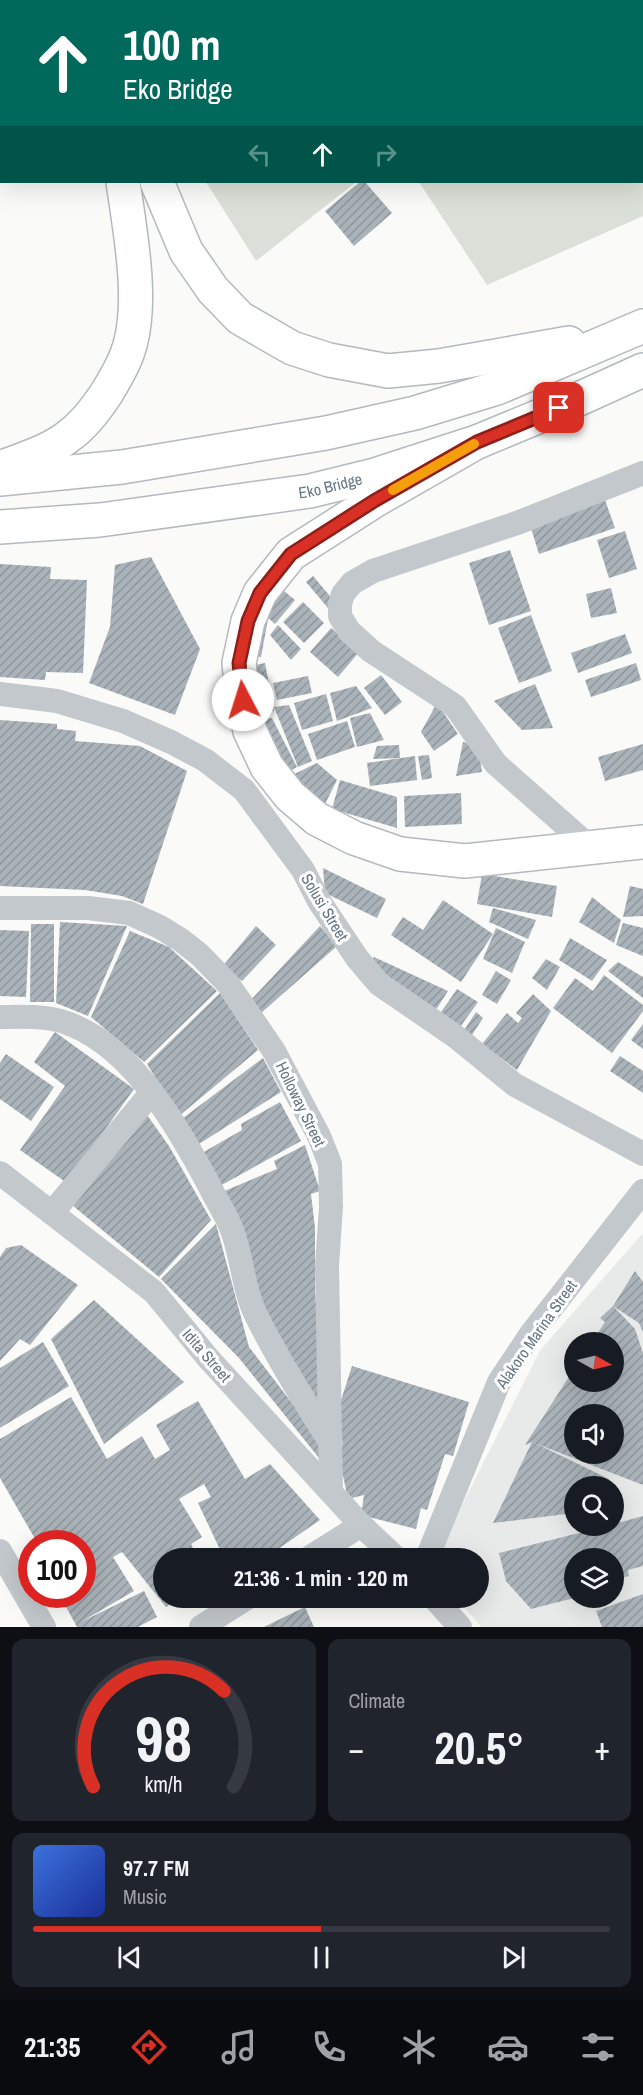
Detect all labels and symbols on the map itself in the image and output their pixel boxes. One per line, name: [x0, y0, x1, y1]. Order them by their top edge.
pin: [533, 382, 584, 433]
street label: Eko Bridge: [297, 468, 364, 504]
position arrow: [211, 668, 275, 732]
street label: Solusi Street: [296, 869, 354, 945]
street label: Holloway Street: [271, 1058, 331, 1150]
street label: Alakoro Marina Street: [490, 1275, 582, 1393]
street label: Idita Street: [178, 1324, 237, 1387]
north arrow: [564, 1332, 624, 1392]
speed limit sign: 100: [18, 1530, 96, 1608]

